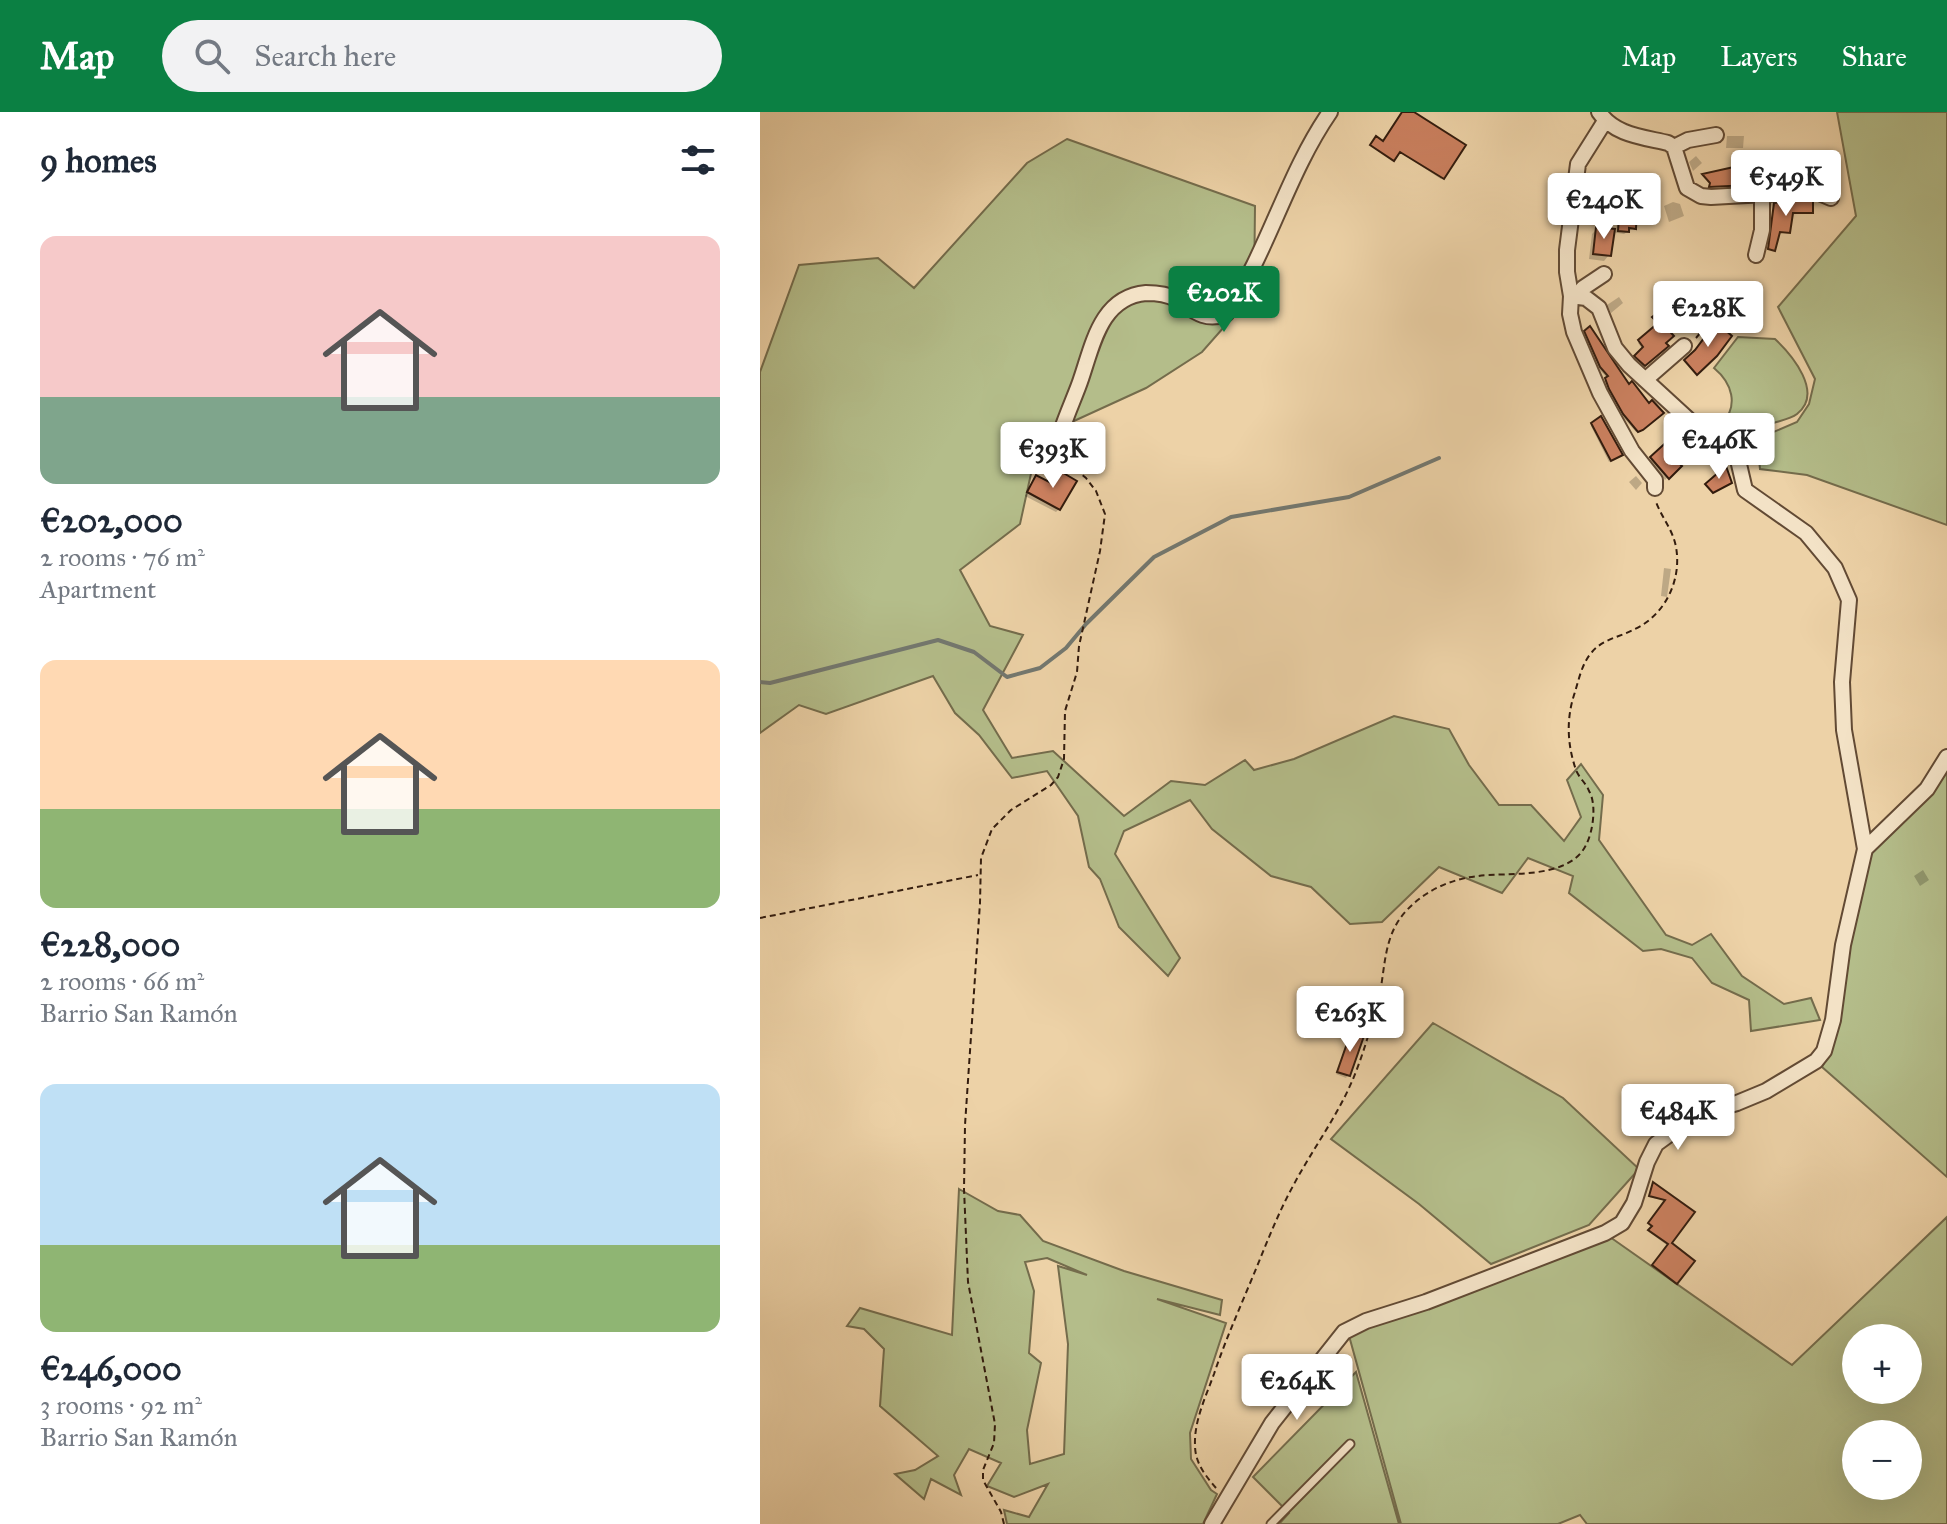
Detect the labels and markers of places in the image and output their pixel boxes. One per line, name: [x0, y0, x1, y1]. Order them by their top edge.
pin: €549K: [1730, 150, 1842, 218]
pin: €240K: [1548, 173, 1660, 241]
pin: €202K: [1168, 266, 1280, 334]
pin: €228K: [1652, 281, 1764, 349]
pin: €246K: [1663, 413, 1775, 481]
pin: €393K: [997, 422, 1109, 490]
pin: €263K: [1294, 986, 1406, 1054]
pin: €484K: [1622, 1084, 1734, 1152]
pin: €264K: [1241, 1354, 1353, 1422]

